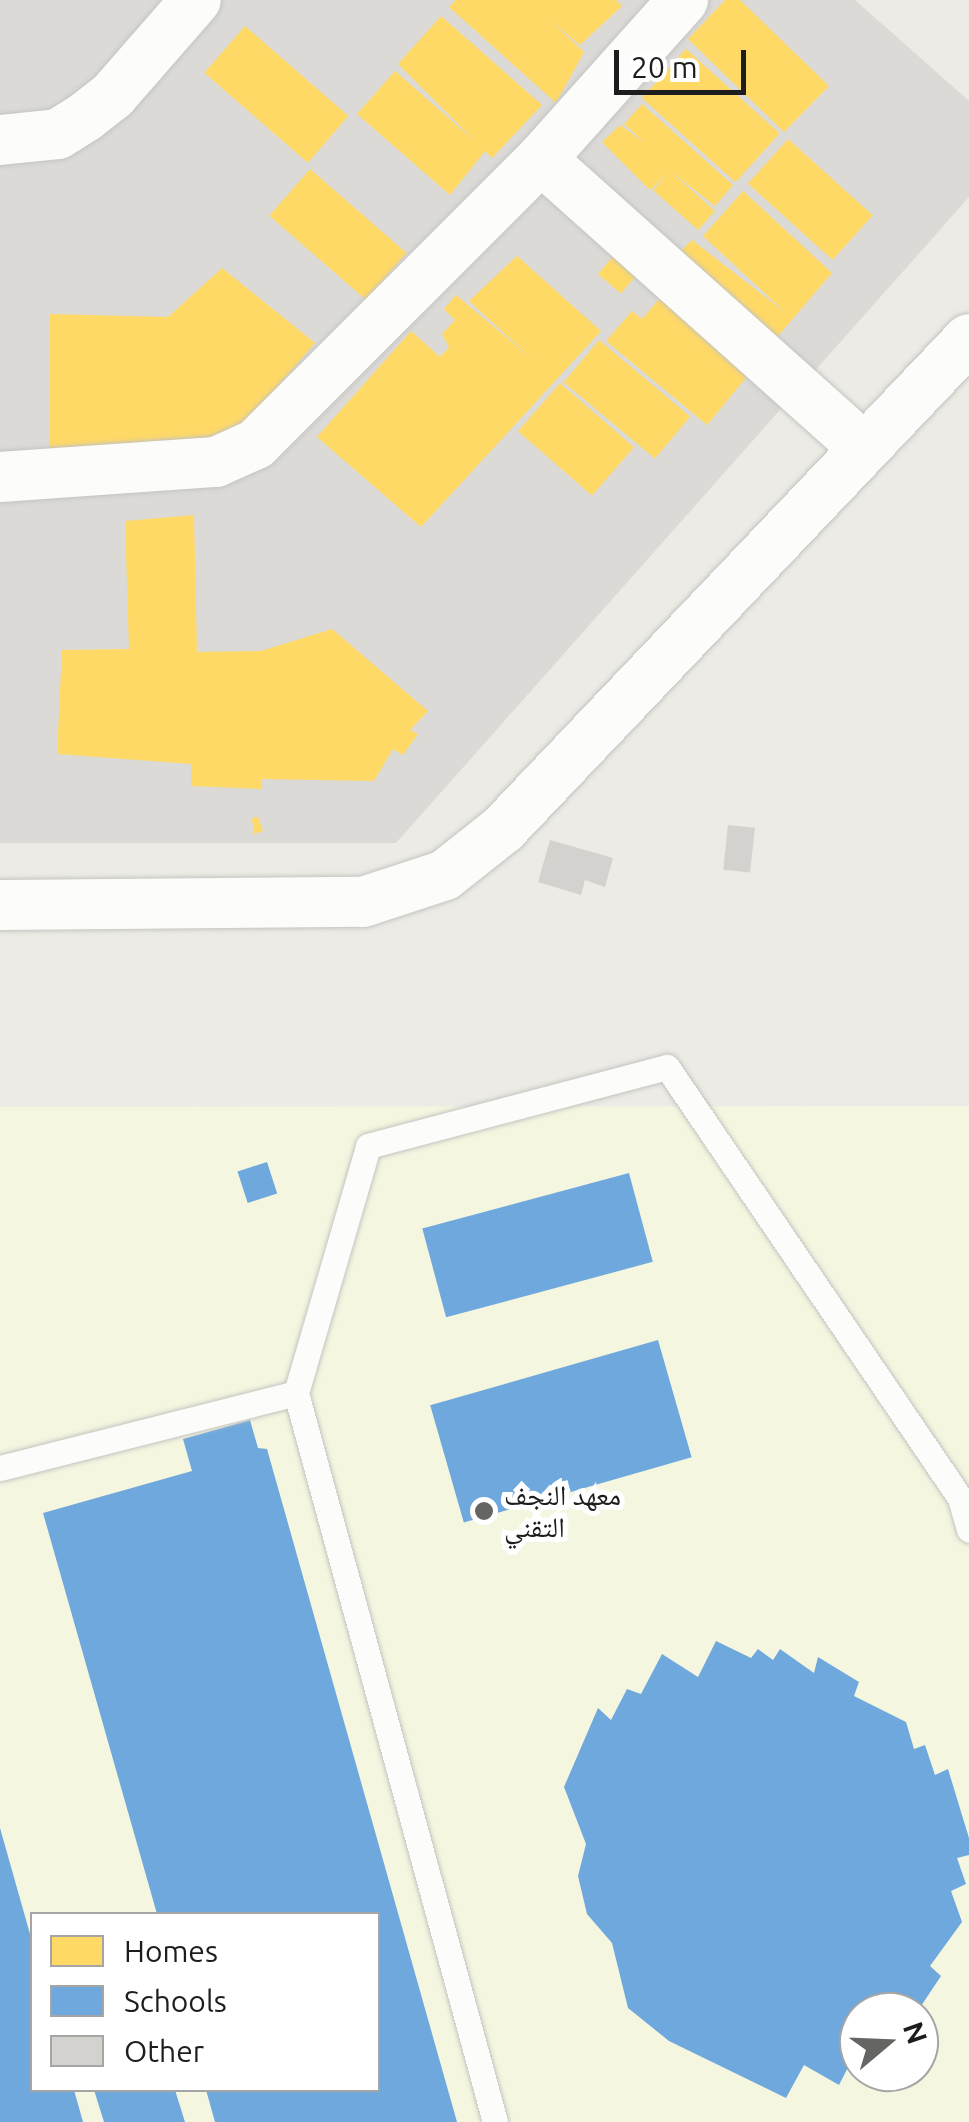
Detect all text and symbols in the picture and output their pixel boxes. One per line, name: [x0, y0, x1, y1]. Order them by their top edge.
scale bar: [619, 30, 752, 92]
text: 20 m: [631, 50, 698, 84]
place label: معهد النجف التقني: [504, 1478, 621, 1544]
marker: معهد النجف التقني: [473, 1500, 495, 1522]
legend: [30, 1912, 380, 2092]
text: Homes: [124, 1934, 218, 1968]
text: Schools: [124, 1984, 227, 2018]
north arrow: [839, 1992, 939, 2092]
text: N: [898, 2018, 934, 2048]
text: Other: [124, 2034, 204, 2068]

